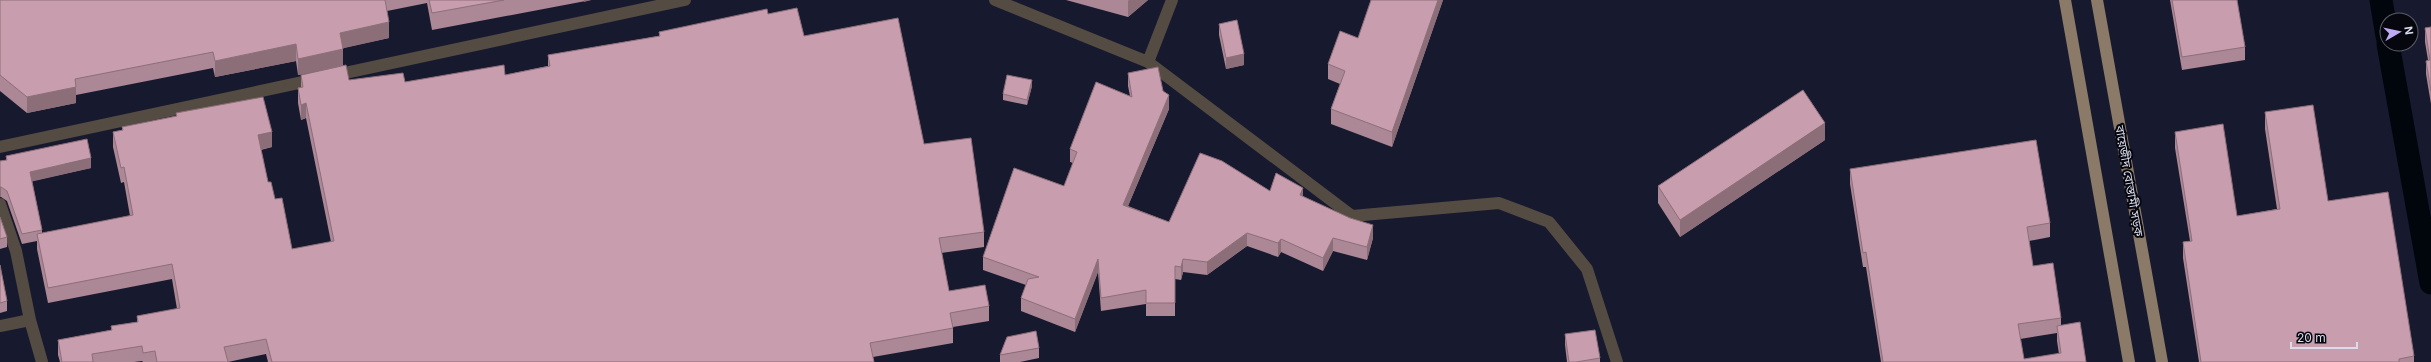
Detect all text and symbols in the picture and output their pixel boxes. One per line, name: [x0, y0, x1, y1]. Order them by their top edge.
north arrow: [2379, 12, 2419, 52]
text: N: [2401, 25, 2416, 36]
street label: বায়েজীদ বোস্তামী সড়ক: [2112, 123, 2147, 238]
scale bar: [2291, 324, 2357, 350]
text: 20 m: [2297, 330, 2326, 345]

